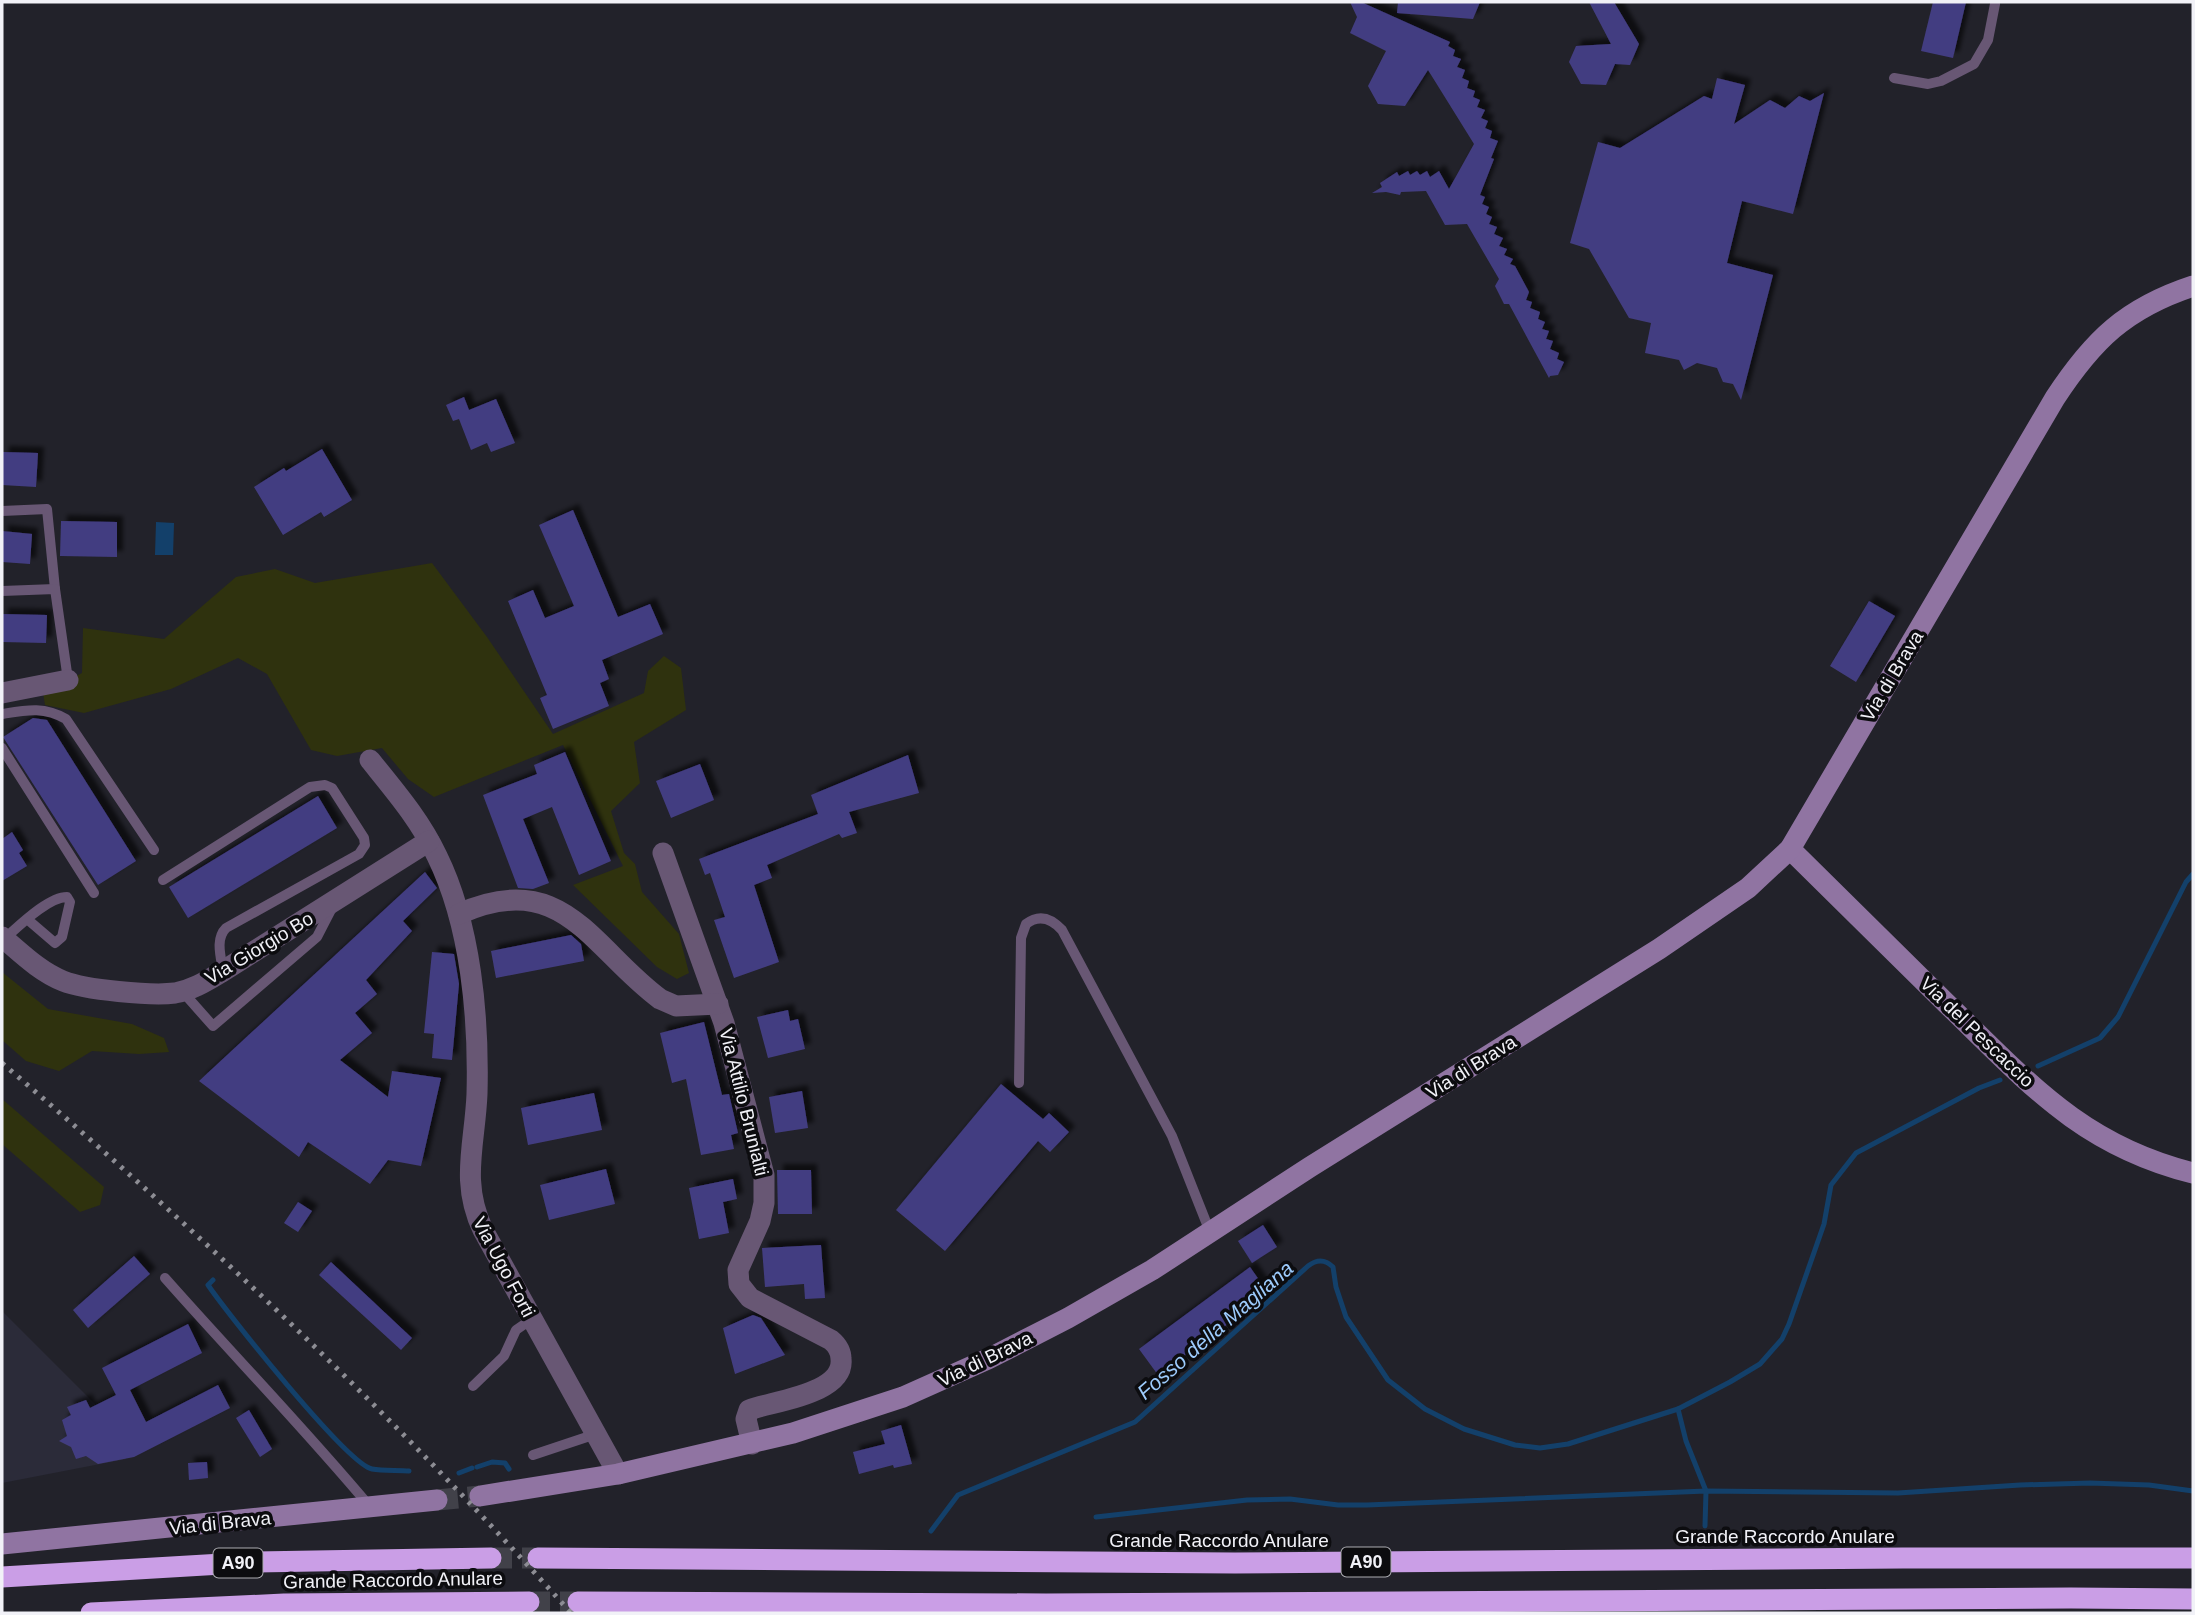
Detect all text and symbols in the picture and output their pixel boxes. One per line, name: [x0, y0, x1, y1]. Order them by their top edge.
street label: Via di Brava: [1857, 626, 1928, 725]
street label: Via Giorgio Bo: [201, 908, 317, 988]
street label: Via del Pescaccio: [1916, 972, 2038, 1092]
street label: Via Attilio Brunialti: [715, 1026, 773, 1178]
street label: Via di Brava: [1422, 1031, 1520, 1103]
street label: Via Ugo Forti: [469, 1213, 539, 1321]
water label: Fosso della Magliana: [1133, 1256, 1297, 1404]
street label: Via di Brava: [935, 1327, 1036, 1391]
street label: Via di Brava: [168, 1507, 272, 1539]
street label: Grande Raccordo Anulare: [1675, 1526, 1895, 1547]
street label: Grande Raccordo Anulare: [1109, 1530, 1329, 1551]
road number: A90: [214, 1548, 262, 1578]
road number: A90: [1342, 1548, 1390, 1576]
street label: Grande Raccordo Anulare: [283, 1568, 503, 1592]

